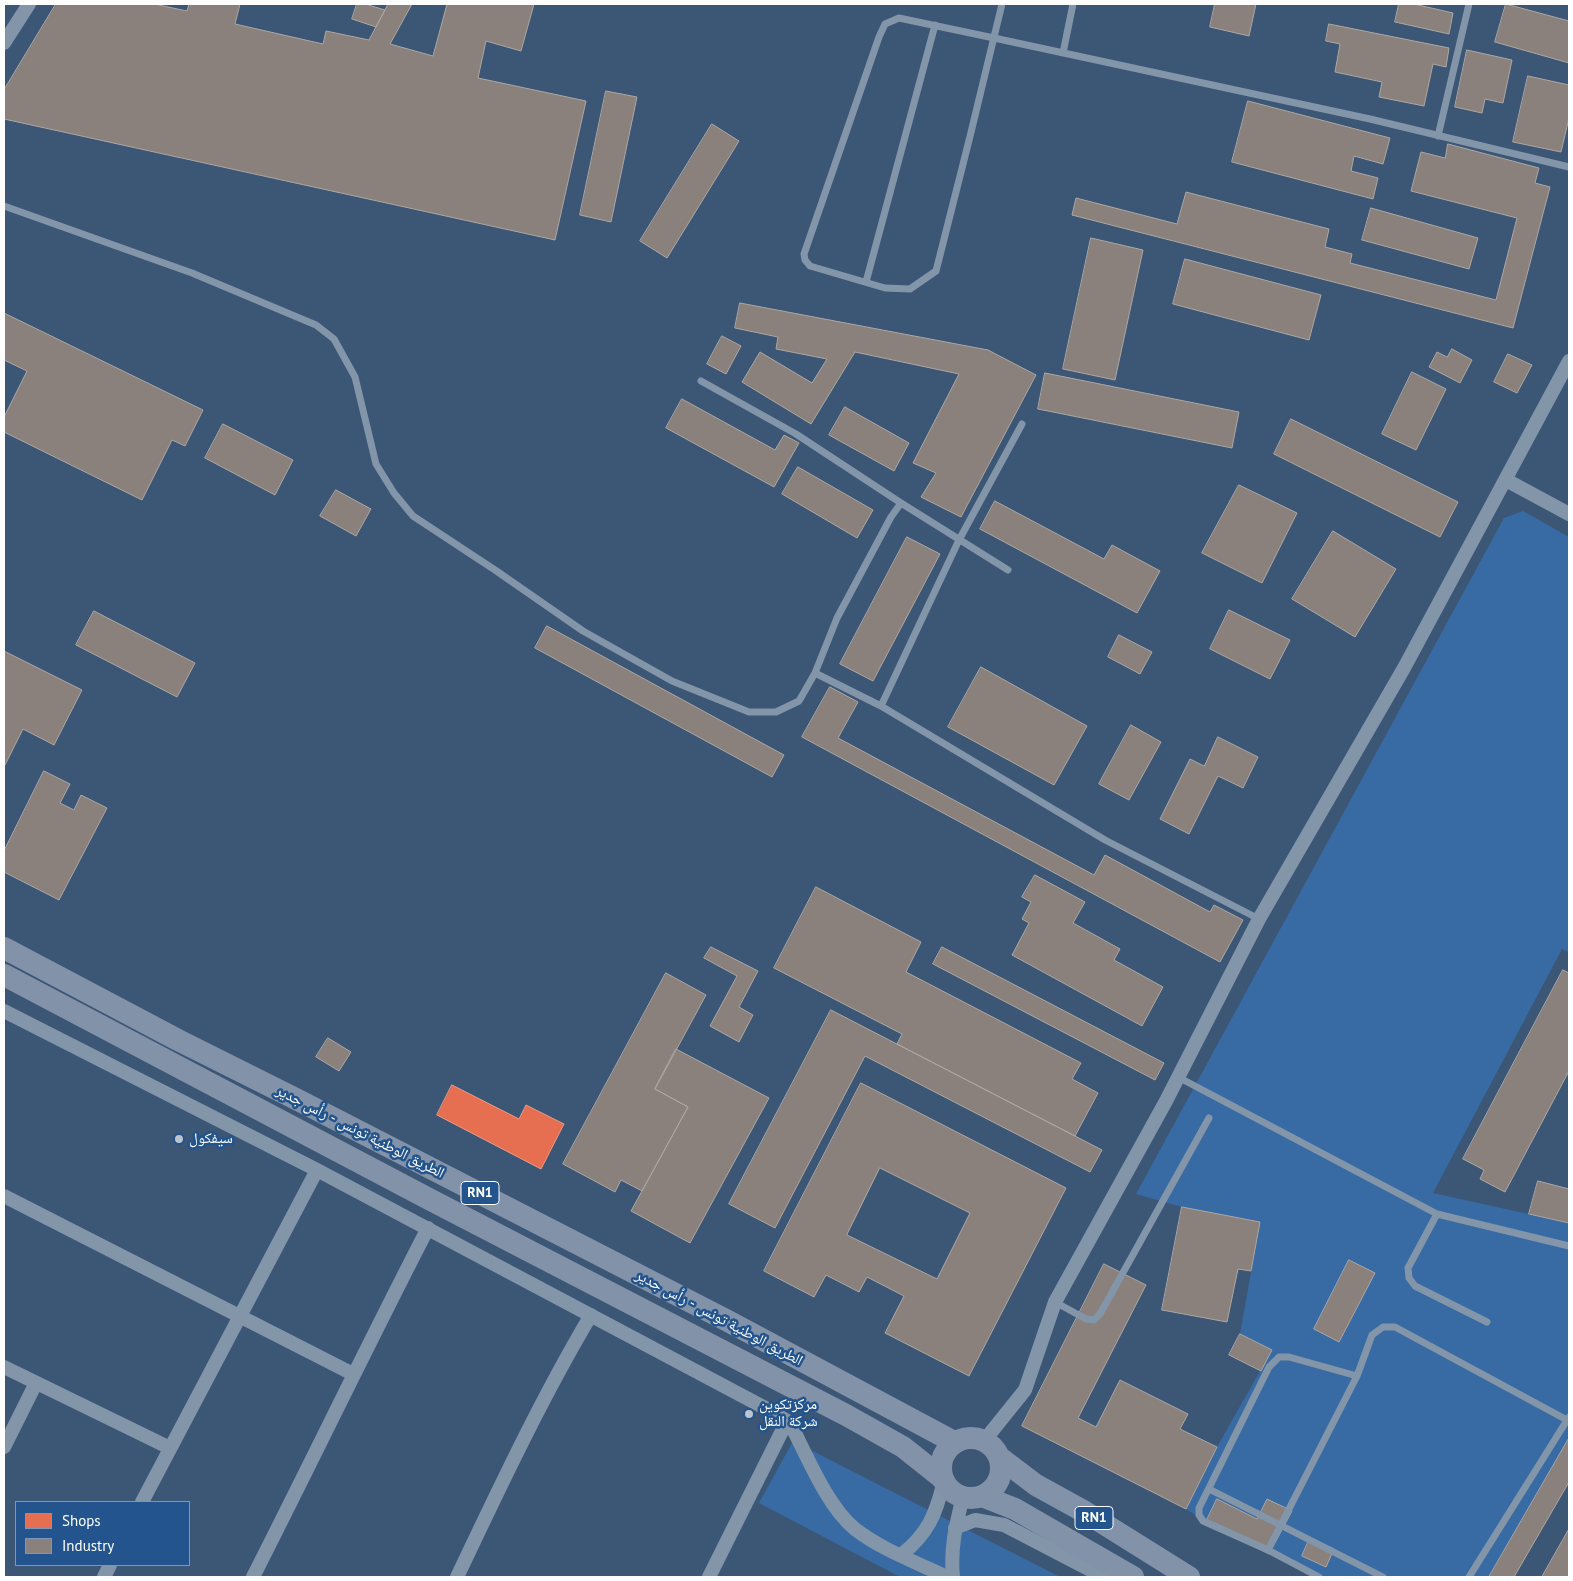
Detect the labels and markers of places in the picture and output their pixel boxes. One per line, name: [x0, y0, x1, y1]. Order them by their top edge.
place label: سيفكول: [189, 1130, 233, 1148]
marker: سيفكول: [173, 1133, 185, 1145]
place label: مركزتكوين شركة النقل: [759, 1396, 818, 1431]
marker: مركزتكوين شركة النقل: [743, 1408, 755, 1420]

